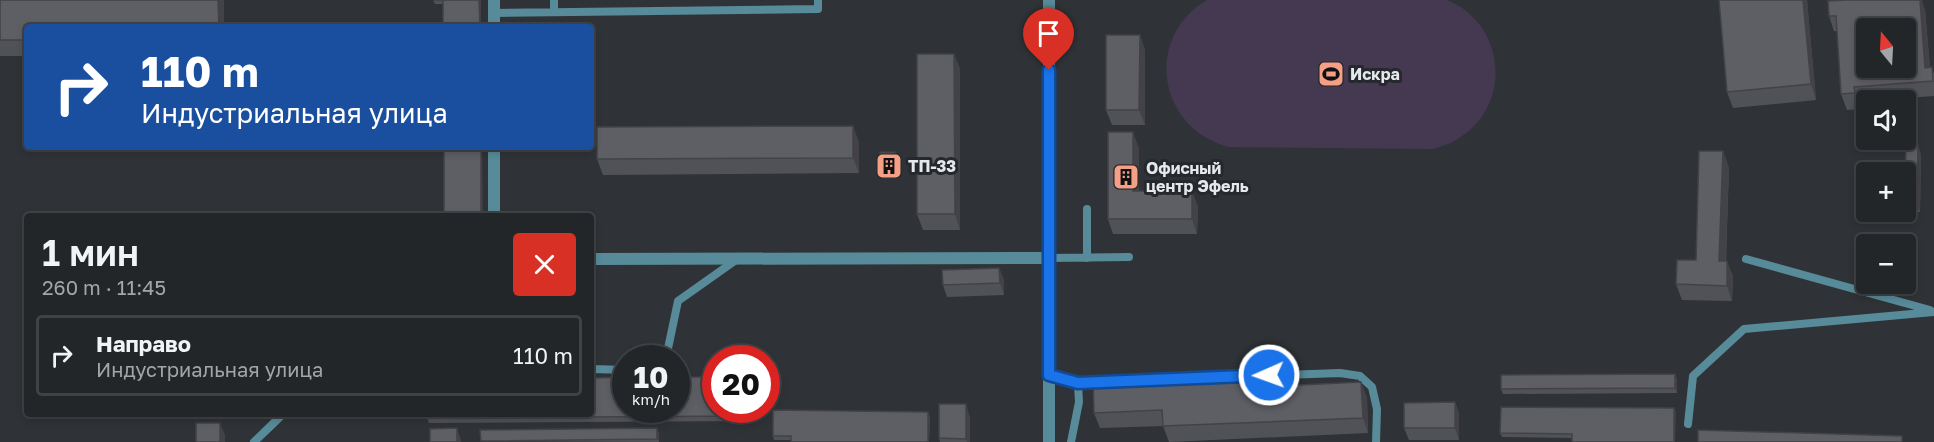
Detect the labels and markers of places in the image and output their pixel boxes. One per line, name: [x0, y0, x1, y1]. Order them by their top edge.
pin: [1023, 8, 1074, 70]
sports icon: Искра: [1316, 59, 1346, 89]
place label: Искра: [1350, 64, 1400, 84]
building icon: ТП-33: [874, 151, 904, 181]
place label: ТП-33: [908, 156, 956, 176]
place label: Офисный центр Эфель: [1146, 158, 1249, 196]
building icon: Офисный центр Эфель: [1111, 162, 1141, 192]

